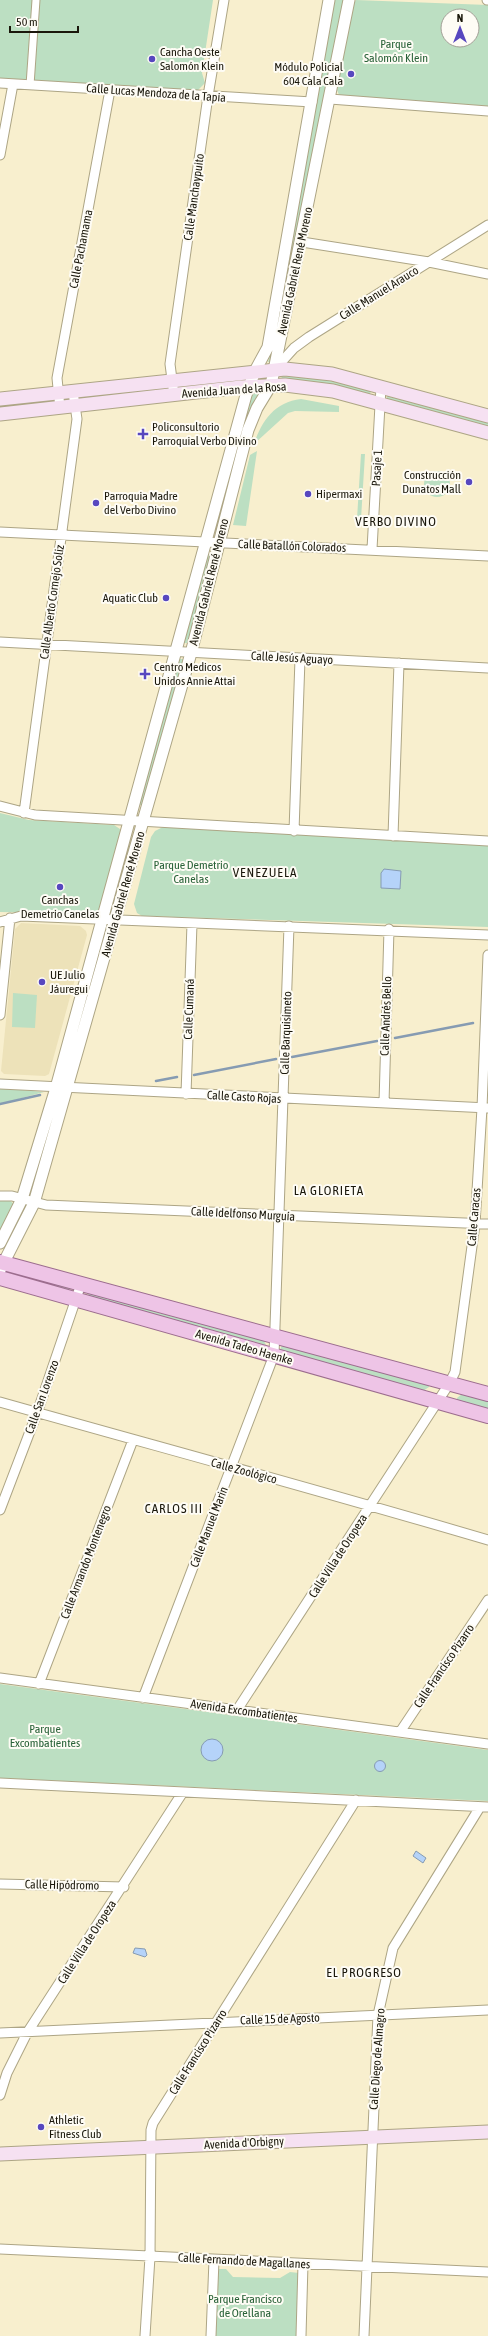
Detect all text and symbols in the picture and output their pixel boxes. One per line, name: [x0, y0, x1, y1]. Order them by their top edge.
scale bar: [10, 8, 78, 34]
north arrow: [440, 8, 480, 48]
text: N: [457, 12, 463, 24]
text: 50 m: [16, 15, 38, 29]
park label: Parque Salomón Klein: [364, 37, 428, 65]
place label: Cancha Oeste Salomón Klein: [160, 45, 224, 73]
marker: Cancha Oeste Salomón Klein: [147, 54, 157, 64]
place label: Módulo Policial 604 Cala Cala: [274, 60, 344, 88]
marker: Módulo Policial 604 Cala Cala: [346, 69, 356, 79]
street label: Calle Lucas Mendoza de la Tapia: [86, 81, 226, 105]
street label: Calle Manchaypuito: [181, 152, 207, 241]
street label: Avenida Gabriel René Moreno: [275, 205, 315, 336]
street label: Calle Pachamama: [67, 208, 95, 290]
street label: Calle Manuel Arauco: [337, 263, 421, 323]
street label: Avenida Juan de la Rosa: [181, 379, 287, 401]
place label: Policonsultorio Parroquial Verbo Divino: [152, 420, 257, 448]
marker: Policonsultorio Parroquial Verbo Divino: [137, 428, 149, 440]
street label: Pasaje 1: [369, 449, 385, 487]
place label: Construcción Dunatos Mall: [402, 468, 462, 496]
marker: Construcción Dunatos Mall: [464, 477, 474, 487]
place label: Hipermaxi: [316, 487, 362, 501]
place label: Parroquia Madre del Verbo Divino: [104, 489, 178, 517]
marker: Hipermaxi: [303, 489, 313, 499]
marker: Parroquia Madre del Verbo Divino: [91, 498, 101, 508]
district label: VERBO DIVINO: [355, 514, 437, 529]
street label: Avenida Gabriel René Moreno: [186, 517, 232, 647]
street label: Calle Batallón Colorados: [238, 537, 346, 555]
street label: Calle Alberto Cornejo Soliz: [37, 543, 67, 660]
place label: Aquatic Club: [103, 591, 158, 605]
marker: Aquatic Club: [161, 593, 171, 603]
street label: Calle Jesús Aguayo: [250, 649, 334, 667]
place label: Centro Medicos Unidos Annie Attai: [154, 660, 235, 688]
marker: Centro Medicos Unidos Annie Attai: [139, 668, 151, 680]
street label: Avenida Gabriel René Moreno: [98, 829, 148, 959]
park label: Parque Demetrio Canelas: [154, 858, 229, 886]
district label: VENEZUELA: [233, 865, 297, 880]
marker: Canchas Demetrio Canelas: [55, 882, 65, 892]
place label: Canchas Demetrio Canelas: [21, 893, 99, 921]
place label: UE Julio Jáuregui: [50, 968, 88, 996]
street label: Calle Andrés Bello: [378, 976, 394, 1056]
marker: UE Julio Jáuregui: [37, 977, 47, 987]
street label: Calle Cumaná: [181, 978, 197, 1040]
street label: Calle Barquisimeto: [278, 991, 294, 1075]
street label: Calle Casto Rojas: [206, 1088, 282, 1106]
district label: LA GLORIETA: [294, 1183, 364, 1198]
street label: Calle Caracas: [464, 1187, 484, 1247]
street label: Calle Idelfonso Murguía: [191, 1204, 295, 1224]
street label: Avenida Tadeo Haenke: [194, 1326, 294, 1368]
street label: Calle San Lorenzo: [22, 1358, 62, 1436]
street label: Calle Zoológico: [209, 1455, 279, 1487]
street label: Calle Manuel Marin: [187, 1485, 231, 1569]
district label: CARLOS III: [145, 1501, 203, 1516]
street label: Calle Armando Montenegro: [58, 1503, 114, 1621]
street label: Calle Villa de Oropeza: [306, 1512, 370, 1600]
street label: Calle Francisco Pizarro: [411, 1621, 477, 1710]
street label: Avenida Excombatientes: [190, 1697, 298, 1725]
park label: Parque Excombatientes: [10, 1722, 80, 1750]
street label: Calle Hipódromo: [25, 1877, 100, 1893]
street label: Calle Villa de Oropeza: [55, 1898, 119, 1986]
district label: EL PROGRESO: [326, 1965, 402, 1980]
street label: Calle Francisco Pizarro: [166, 2007, 230, 2097]
street label: Calle Diego de Almagro: [366, 2007, 388, 2110]
street label: Calle 15 de Agosto: [240, 2011, 320, 2027]
place label: Athletic Fitness Club: [49, 2113, 102, 2141]
marker: Athletic Fitness Club: [36, 2122, 46, 2132]
street label: Avenida d'Orbigny: [204, 2134, 284, 2152]
street label: Calle Fernando de Magallanes: [178, 2251, 310, 2271]
park label: Parque Francisco de Orellana: [208, 2292, 282, 2320]

